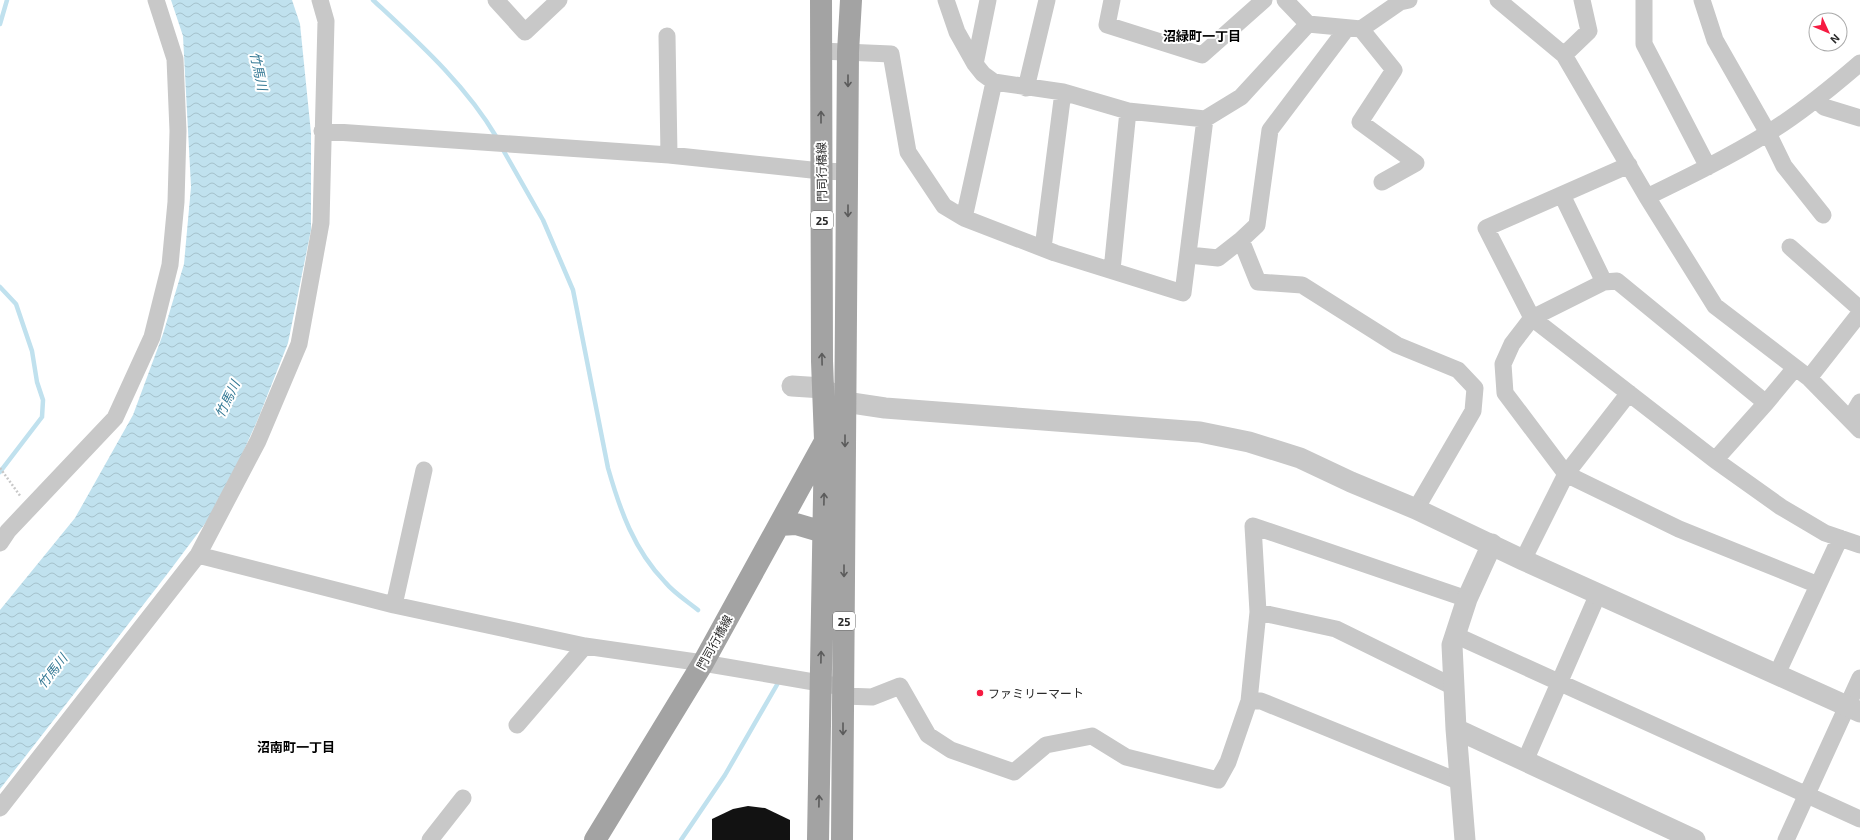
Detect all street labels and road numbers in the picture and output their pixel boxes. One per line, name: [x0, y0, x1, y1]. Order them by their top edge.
street label: 門司行橋線: [813, 142, 829, 202]
road number: 25: [811, 211, 833, 229]
street label: 門司行橋線: [693, 612, 735, 672]
road number: 25: [833, 612, 855, 630]

